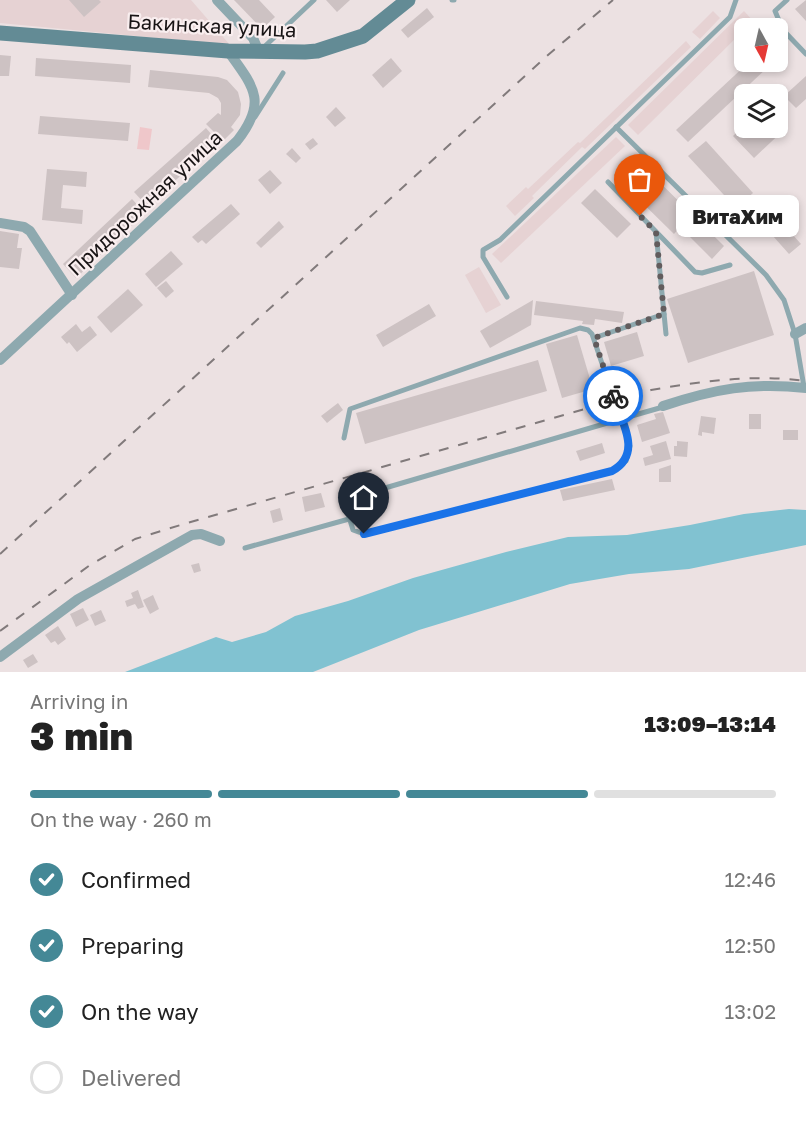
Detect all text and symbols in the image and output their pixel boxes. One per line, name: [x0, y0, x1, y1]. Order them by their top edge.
street label: Бакинская улица: [127, 9, 297, 41]
north arrow: [734, 18, 788, 72]
map controls: [734, 18, 788, 138]
button: layers: [734, 84, 788, 138]
street label: Придорожная улица: [62, 125, 226, 280]
pin: [614, 154, 665, 216]
icon: bag: [623, 163, 656, 196]
callout: ВитаХим: [676, 195, 799, 237]
text: ВитаХим: [692, 204, 783, 228]
courier: [583, 366, 643, 426]
icon: bike: [597, 380, 630, 413]
pin: [338, 472, 389, 534]
icon: home: [347, 481, 380, 514]
text: Arriving in: [30, 689, 128, 713]
text: 13:09–13:14: [644, 710, 776, 737]
text: 3 min: [30, 712, 133, 759]
text: On the way · 260 m: [30, 807, 212, 831]
icon: check: [30, 863, 63, 896]
text: Confirmed: [81, 866, 191, 893]
text: 12:46: [724, 867, 776, 891]
icon: check: [30, 929, 63, 962]
text: Preparing: [81, 932, 184, 959]
text: 12:50: [725, 933, 776, 957]
icon: check: [30, 995, 63, 1028]
text: On the way: [81, 998, 199, 1025]
text: 13:02: [725, 999, 776, 1023]
text: Delivered: [81, 1064, 181, 1091]

